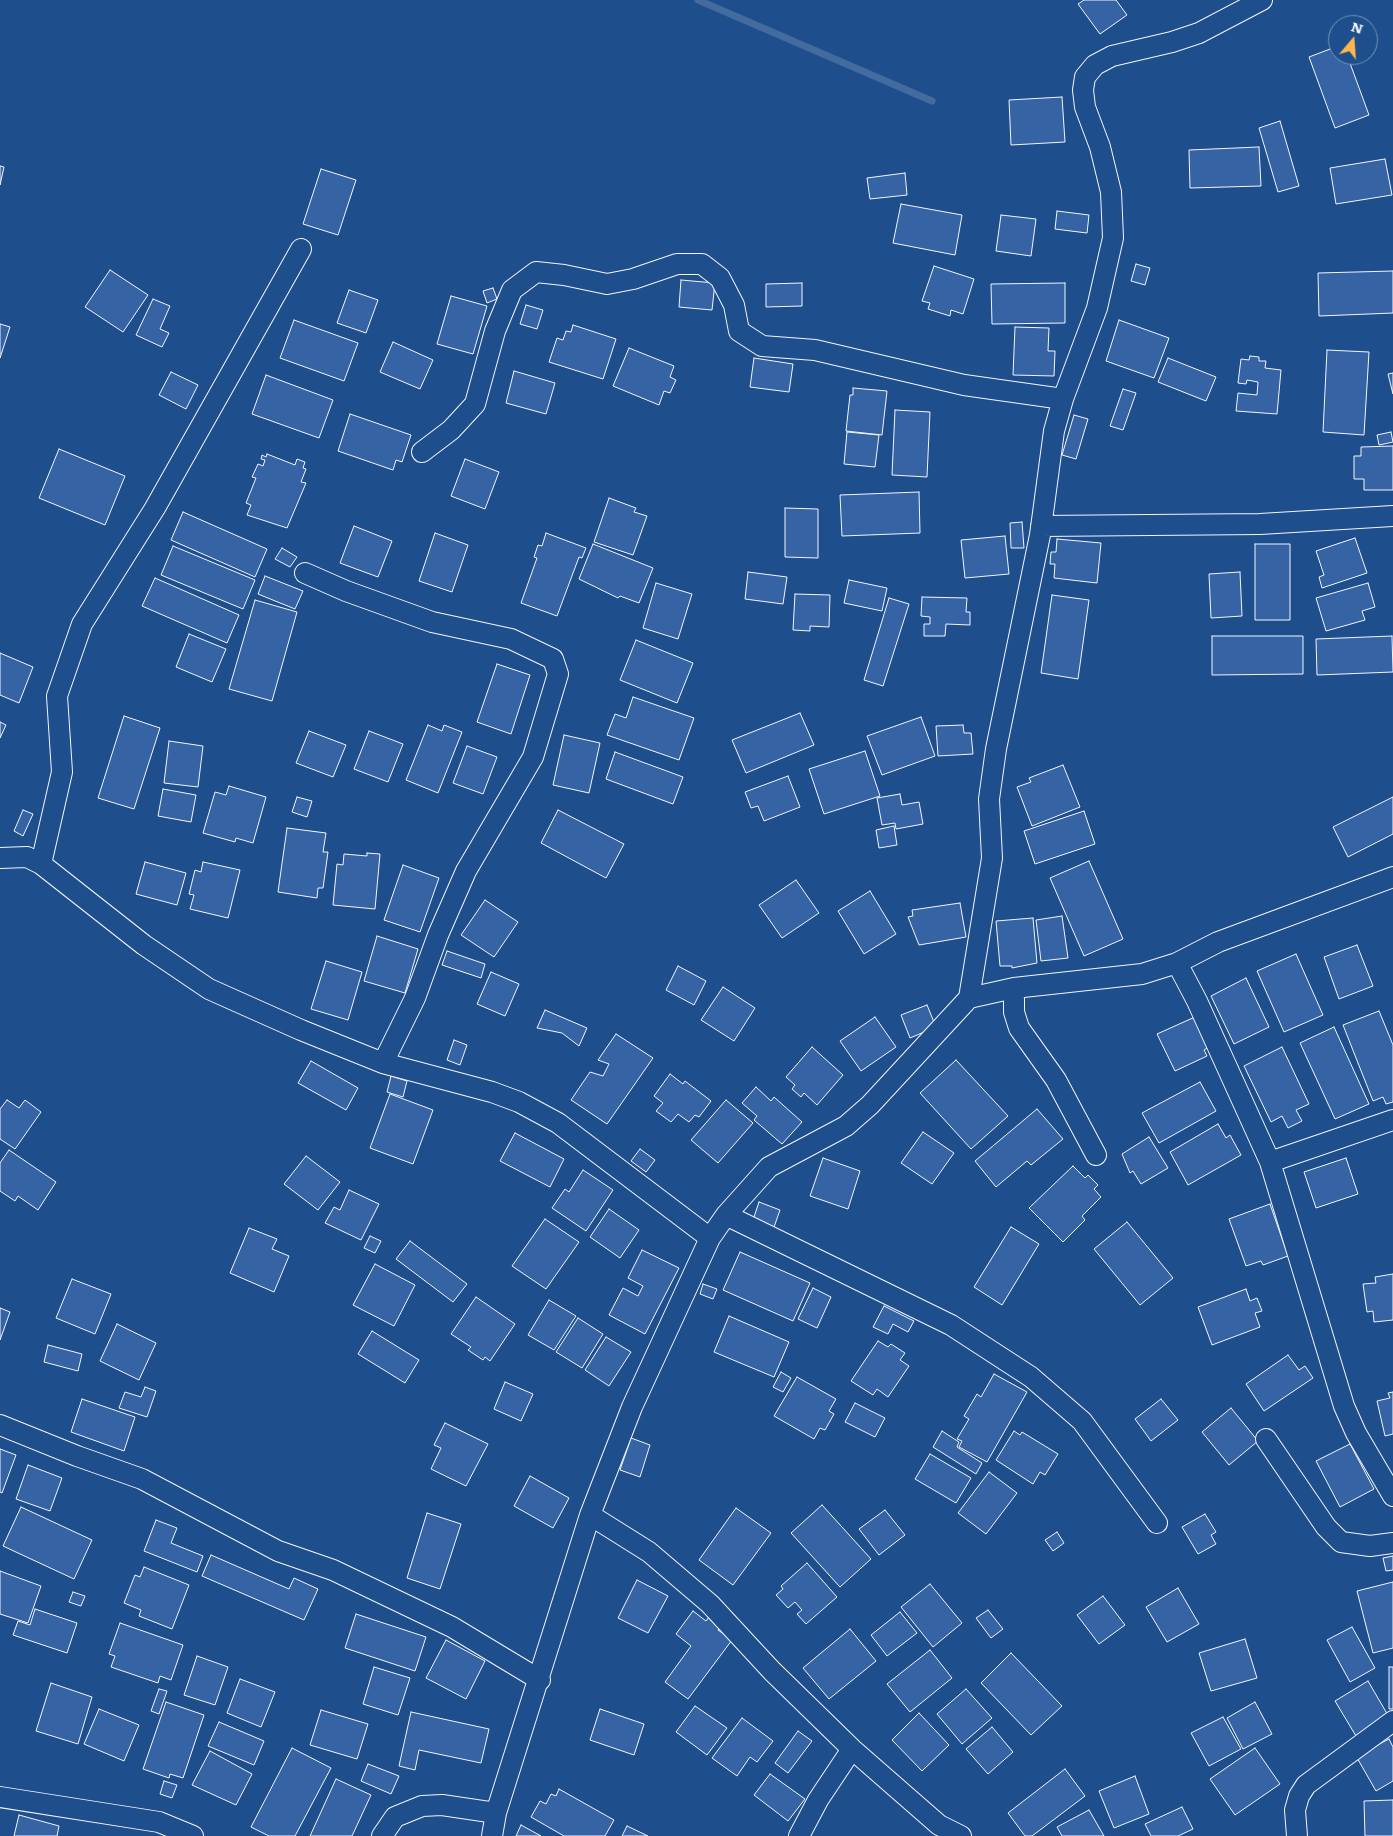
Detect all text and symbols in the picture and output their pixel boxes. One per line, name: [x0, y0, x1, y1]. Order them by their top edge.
north arrow: [1328, 15, 1378, 65]
text: N: [1349, 15, 1366, 38]

